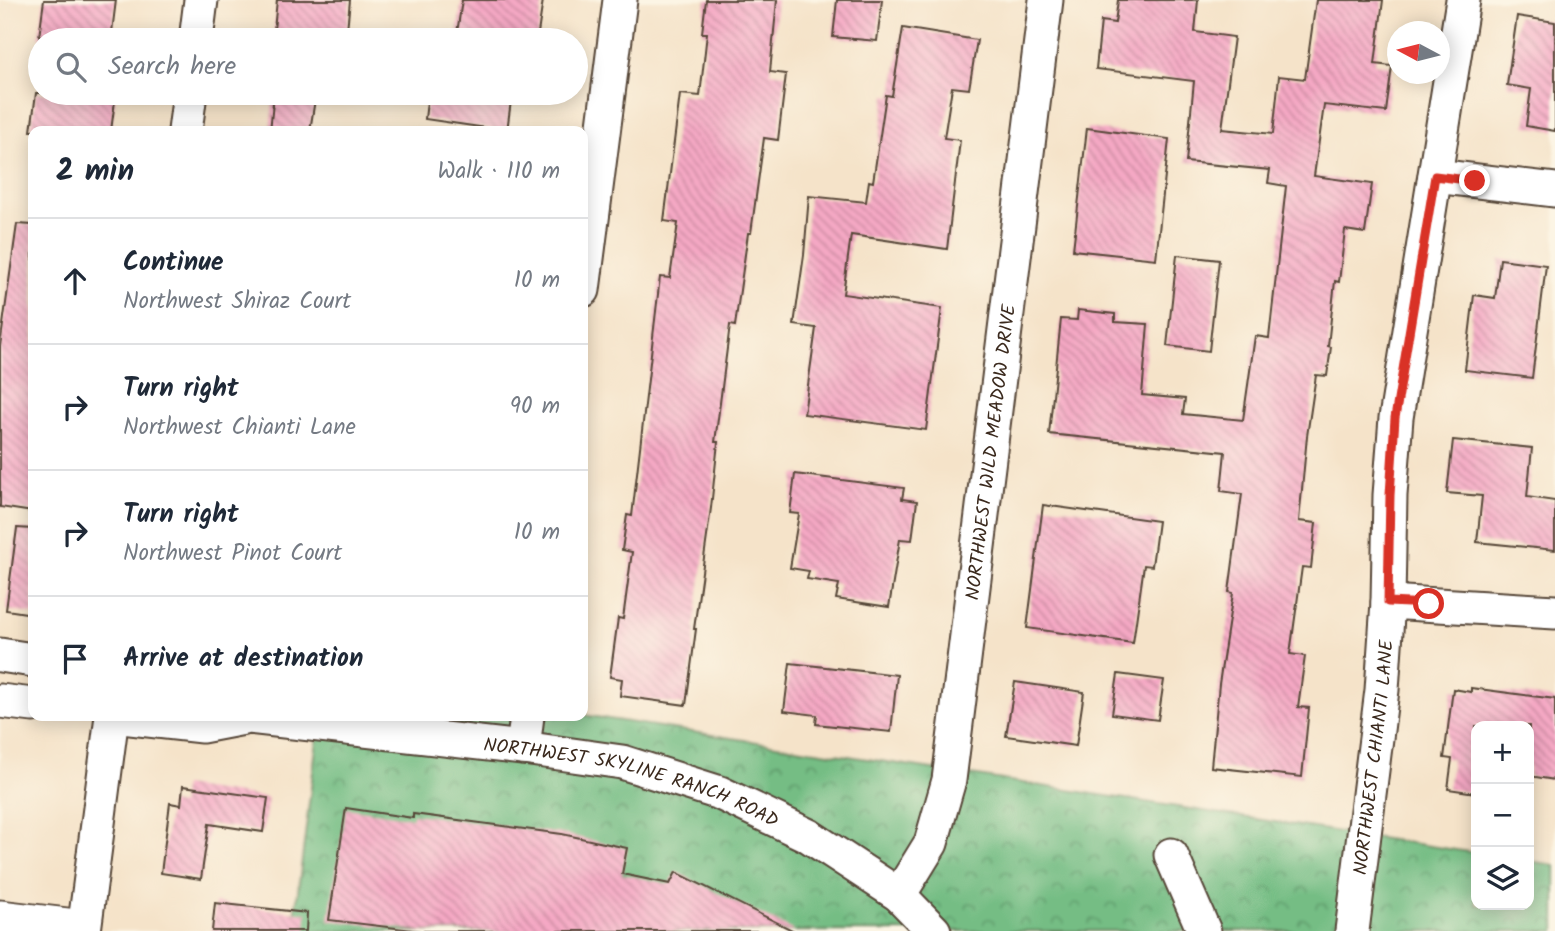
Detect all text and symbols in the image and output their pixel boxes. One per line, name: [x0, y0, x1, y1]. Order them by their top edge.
north arrow: [1387, 21, 1450, 84]
search box: [28, 28, 588, 105]
text: Search here: [108, 46, 236, 88]
icon: search: [52, 48, 90, 86]
text: 2 min: [56, 148, 134, 196]
text: Walk · 110 m: [437, 154, 560, 190]
route end: [1459, 165, 1490, 196]
text: Continue: [123, 242, 224, 284]
icon: ahead: [56, 262, 94, 300]
text: 10 m: [514, 263, 560, 299]
text: Northwest Shiraz Court: [123, 284, 351, 320]
street label: NORTHWEST WILD MEADOW DRIVE: [958, 302, 1025, 602]
text: Turn right: [123, 368, 239, 410]
icon: right: [56, 388, 94, 426]
text: 90 m: [510, 389, 560, 425]
text: Northwest Chianti Lane: [123, 410, 356, 446]
text: Turn right: [123, 494, 239, 536]
icon: right: [56, 514, 94, 552]
text: 10 m: [514, 515, 560, 551]
text: Northwest Pinot Court: [123, 536, 342, 572]
route start: [1413, 588, 1444, 619]
text: Arrive at destination: [123, 638, 363, 680]
street label: NORTHWEST CHIANTI LANE: [1346, 638, 1402, 877]
icon: arrive: [56, 640, 94, 678]
map controls: [1471, 721, 1534, 910]
button: +: [1471, 721, 1534, 784]
street label: NORTHWEST SKYLINE RANCH ROAD: [482, 731, 784, 836]
button: −: [1471, 784, 1534, 847]
button: layers: [1471, 847, 1534, 910]

